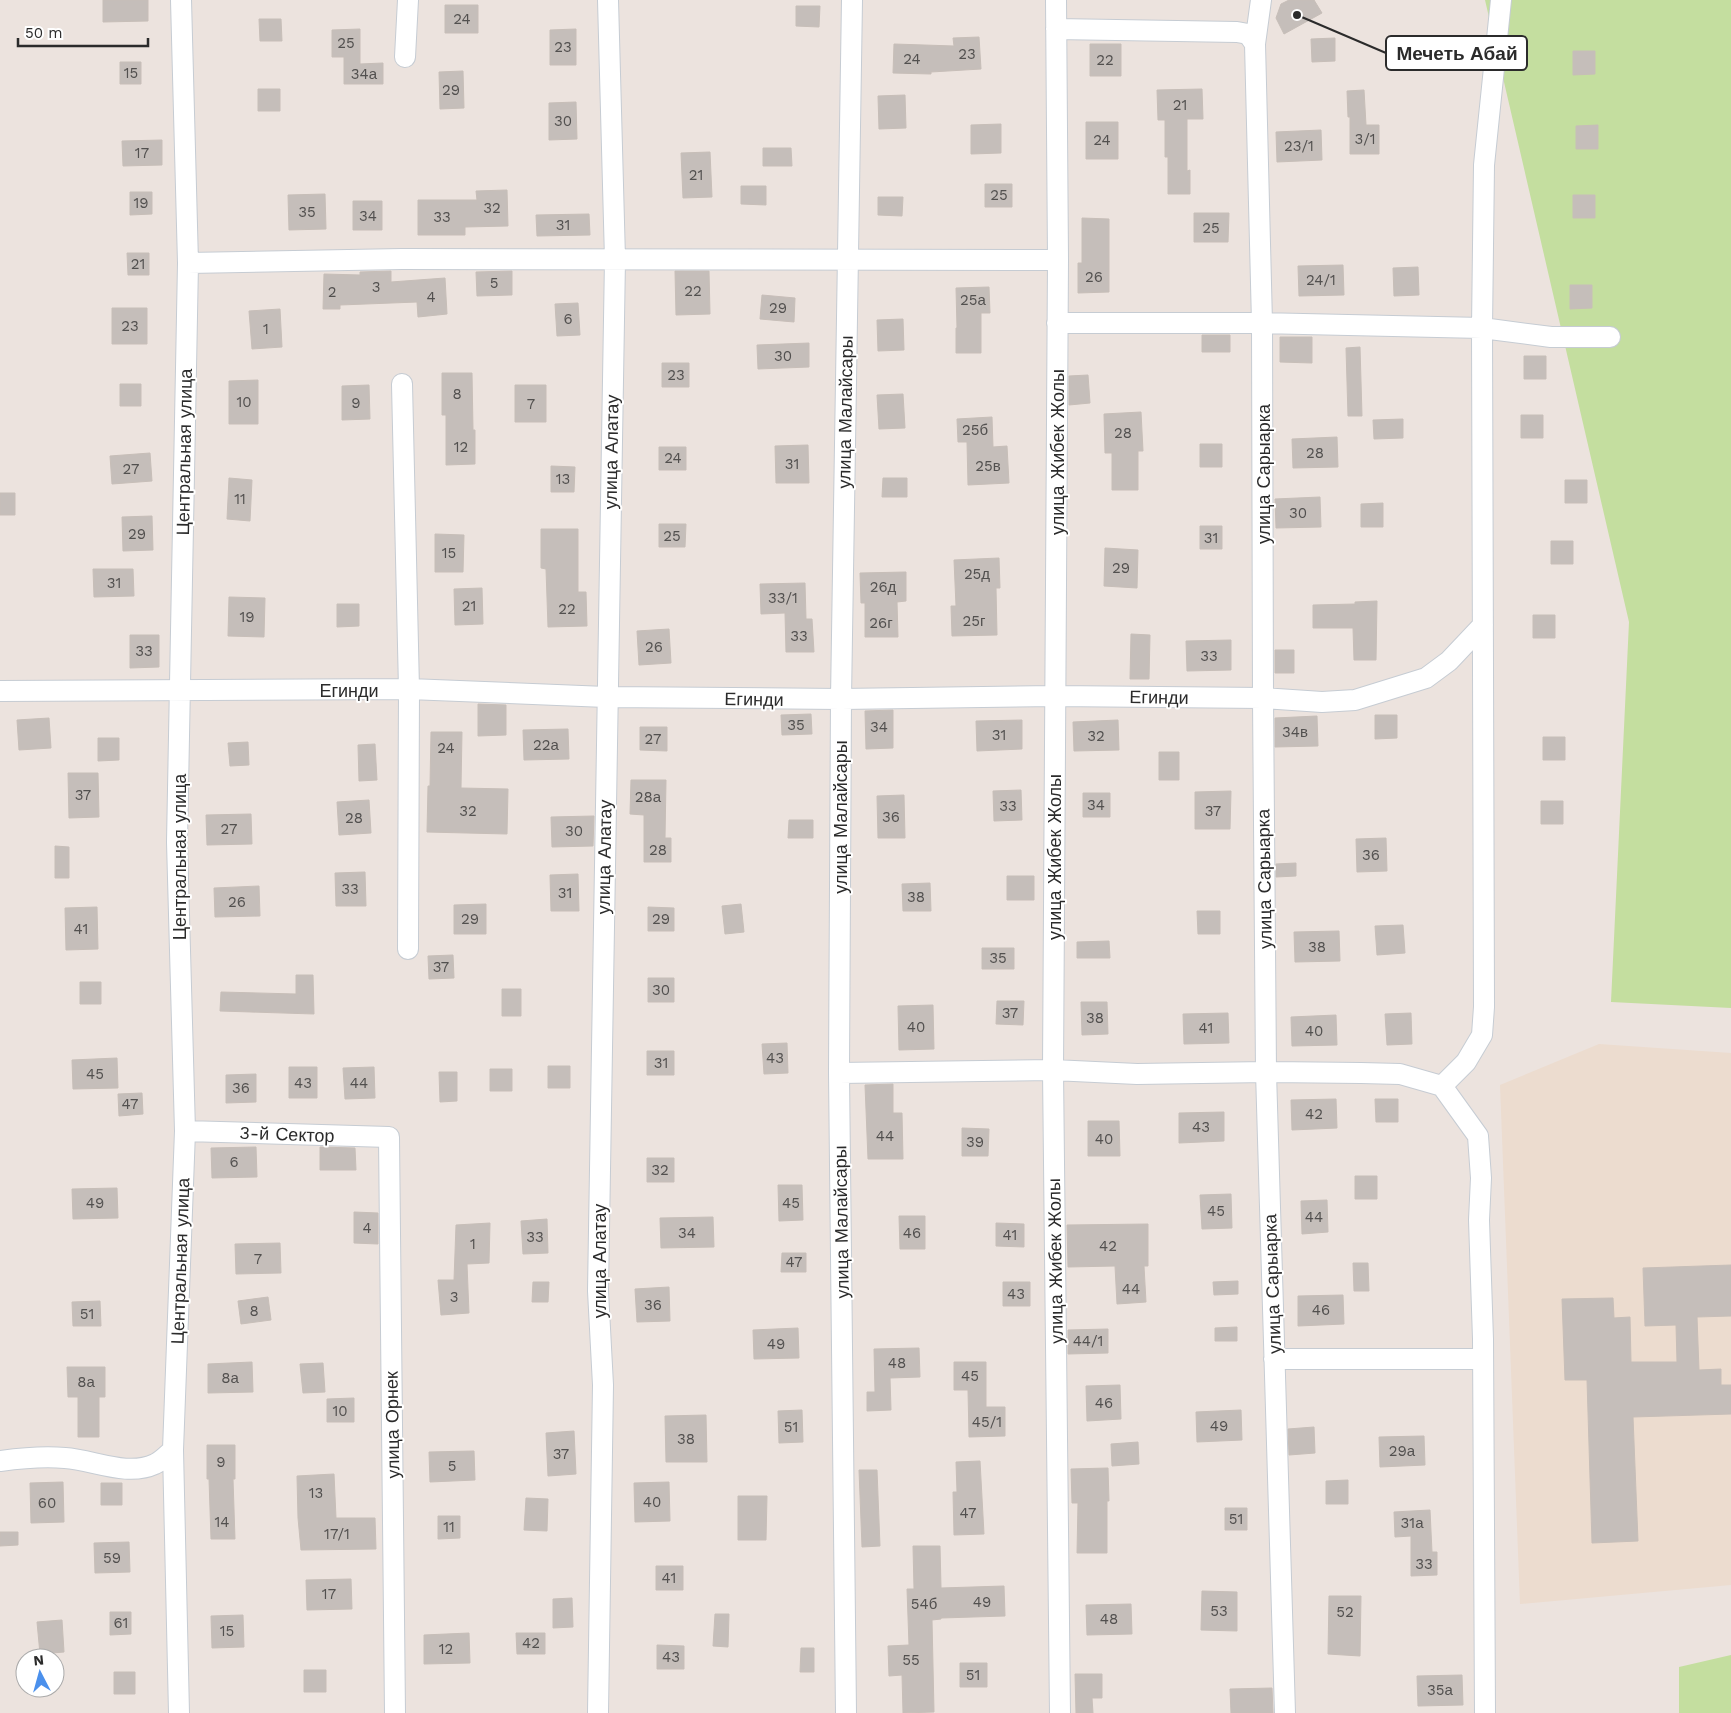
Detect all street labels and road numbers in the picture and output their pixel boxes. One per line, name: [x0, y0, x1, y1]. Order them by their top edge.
street label: улица Малайсары: [833, 335, 857, 489]
street label: Центральная улица: [172, 367, 196, 536]
street label: улица Жибек Жолы: [1047, 369, 1068, 535]
street label: улица Алатау: [600, 395, 622, 509]
street label: улица Сарыарка: [1253, 403, 1274, 544]
street label: Егинди: [319, 680, 379, 701]
street label: Егинди: [1129, 686, 1189, 708]
street label: Егинди: [724, 688, 784, 710]
street label: улица Малайсары: [830, 740, 851, 894]
street label: Центральная улица: [169, 773, 190, 940]
street label: улица Жибек Жолы: [1044, 774, 1065, 940]
street label: улица Алатау: [593, 800, 615, 914]
street label: улица Сарыарка: [1252, 808, 1276, 949]
street label: 3-й Сектор: [239, 1122, 335, 1146]
street label: улица Малайсары: [829, 1145, 853, 1299]
street label: Центральная улица: [167, 1176, 193, 1345]
street label: улица Жибек Жолы: [1043, 1178, 1067, 1344]
street label: улица Алатау: [589, 1204, 610, 1318]
street label: улица Сарыарка: [1259, 1213, 1285, 1354]
street label: улица Орнек: [381, 1371, 403, 1479]

